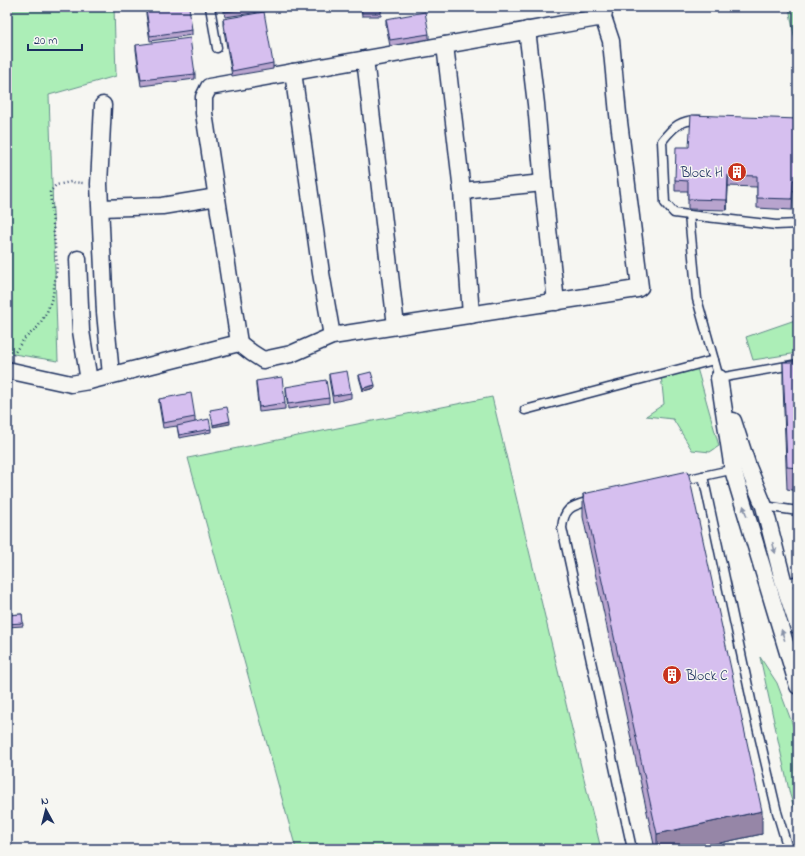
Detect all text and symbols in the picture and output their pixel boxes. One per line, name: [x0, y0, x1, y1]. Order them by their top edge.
scale bar: [28, 26, 82, 52]
text: 20 m: [34, 32, 57, 50]
building icon: Block H: [726, 161, 748, 183]
place label: Block H: [680, 163, 723, 184]
one-way arrow: [742, 505, 748, 517]
one-way arrow: [772, 542, 778, 554]
one-way arrow: [780, 629, 786, 641]
building icon: Block C: [661, 664, 683, 686]
place label: Block C: [685, 666, 728, 687]
north arrow: [26, 790, 66, 830]
text: N: [40, 793, 50, 809]

